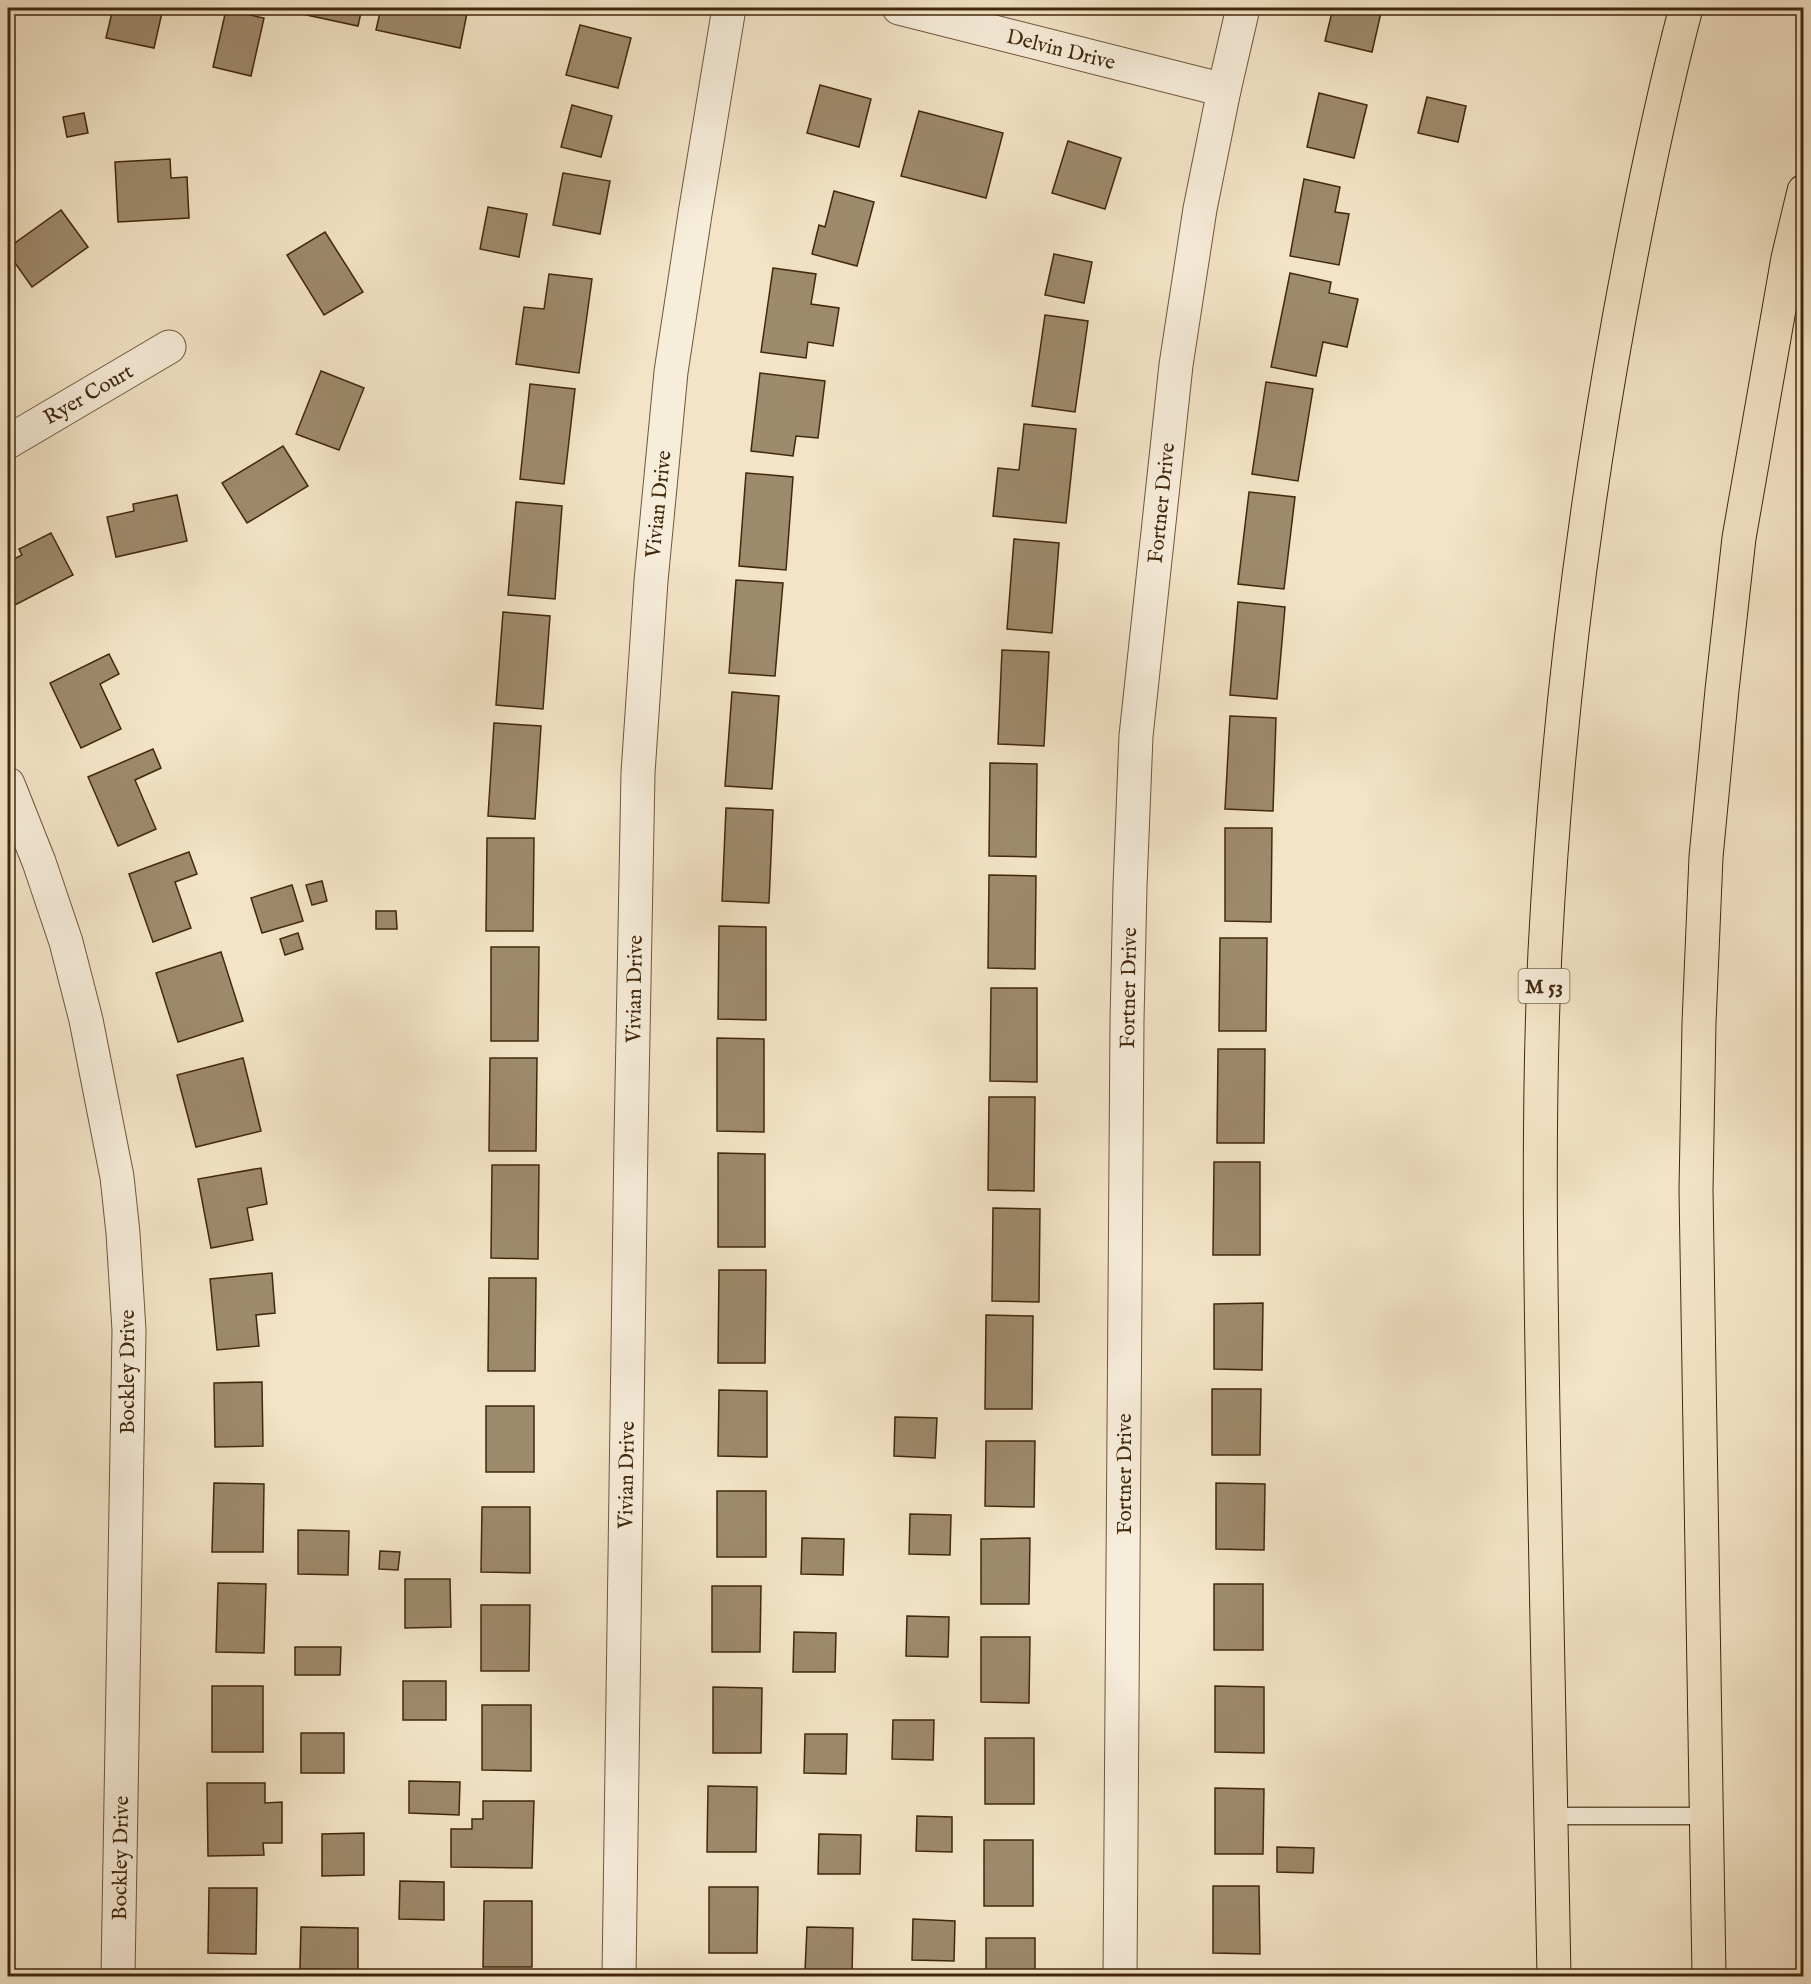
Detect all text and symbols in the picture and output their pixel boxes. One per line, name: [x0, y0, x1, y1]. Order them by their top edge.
street label: Delvin Drive: [1003, 24, 1118, 77]
street label: Ryer Court: [39, 359, 138, 432]
street label: Fortner Drive: [1143, 441, 1182, 565]
street label: Vivian Drive: [640, 449, 679, 560]
street label: Fortner Drive: [1115, 927, 1144, 1049]
street label: Vivian Drive: [621, 934, 650, 1044]
road number: M 53: [1518, 969, 1570, 1003]
street label: Bockley Drive: [115, 1309, 142, 1434]
street label: Fortner Drive: [1112, 1413, 1139, 1535]
street label: Vivian Drive: [613, 1420, 642, 1530]
street label: Bockley Drive: [107, 1795, 136, 1921]

